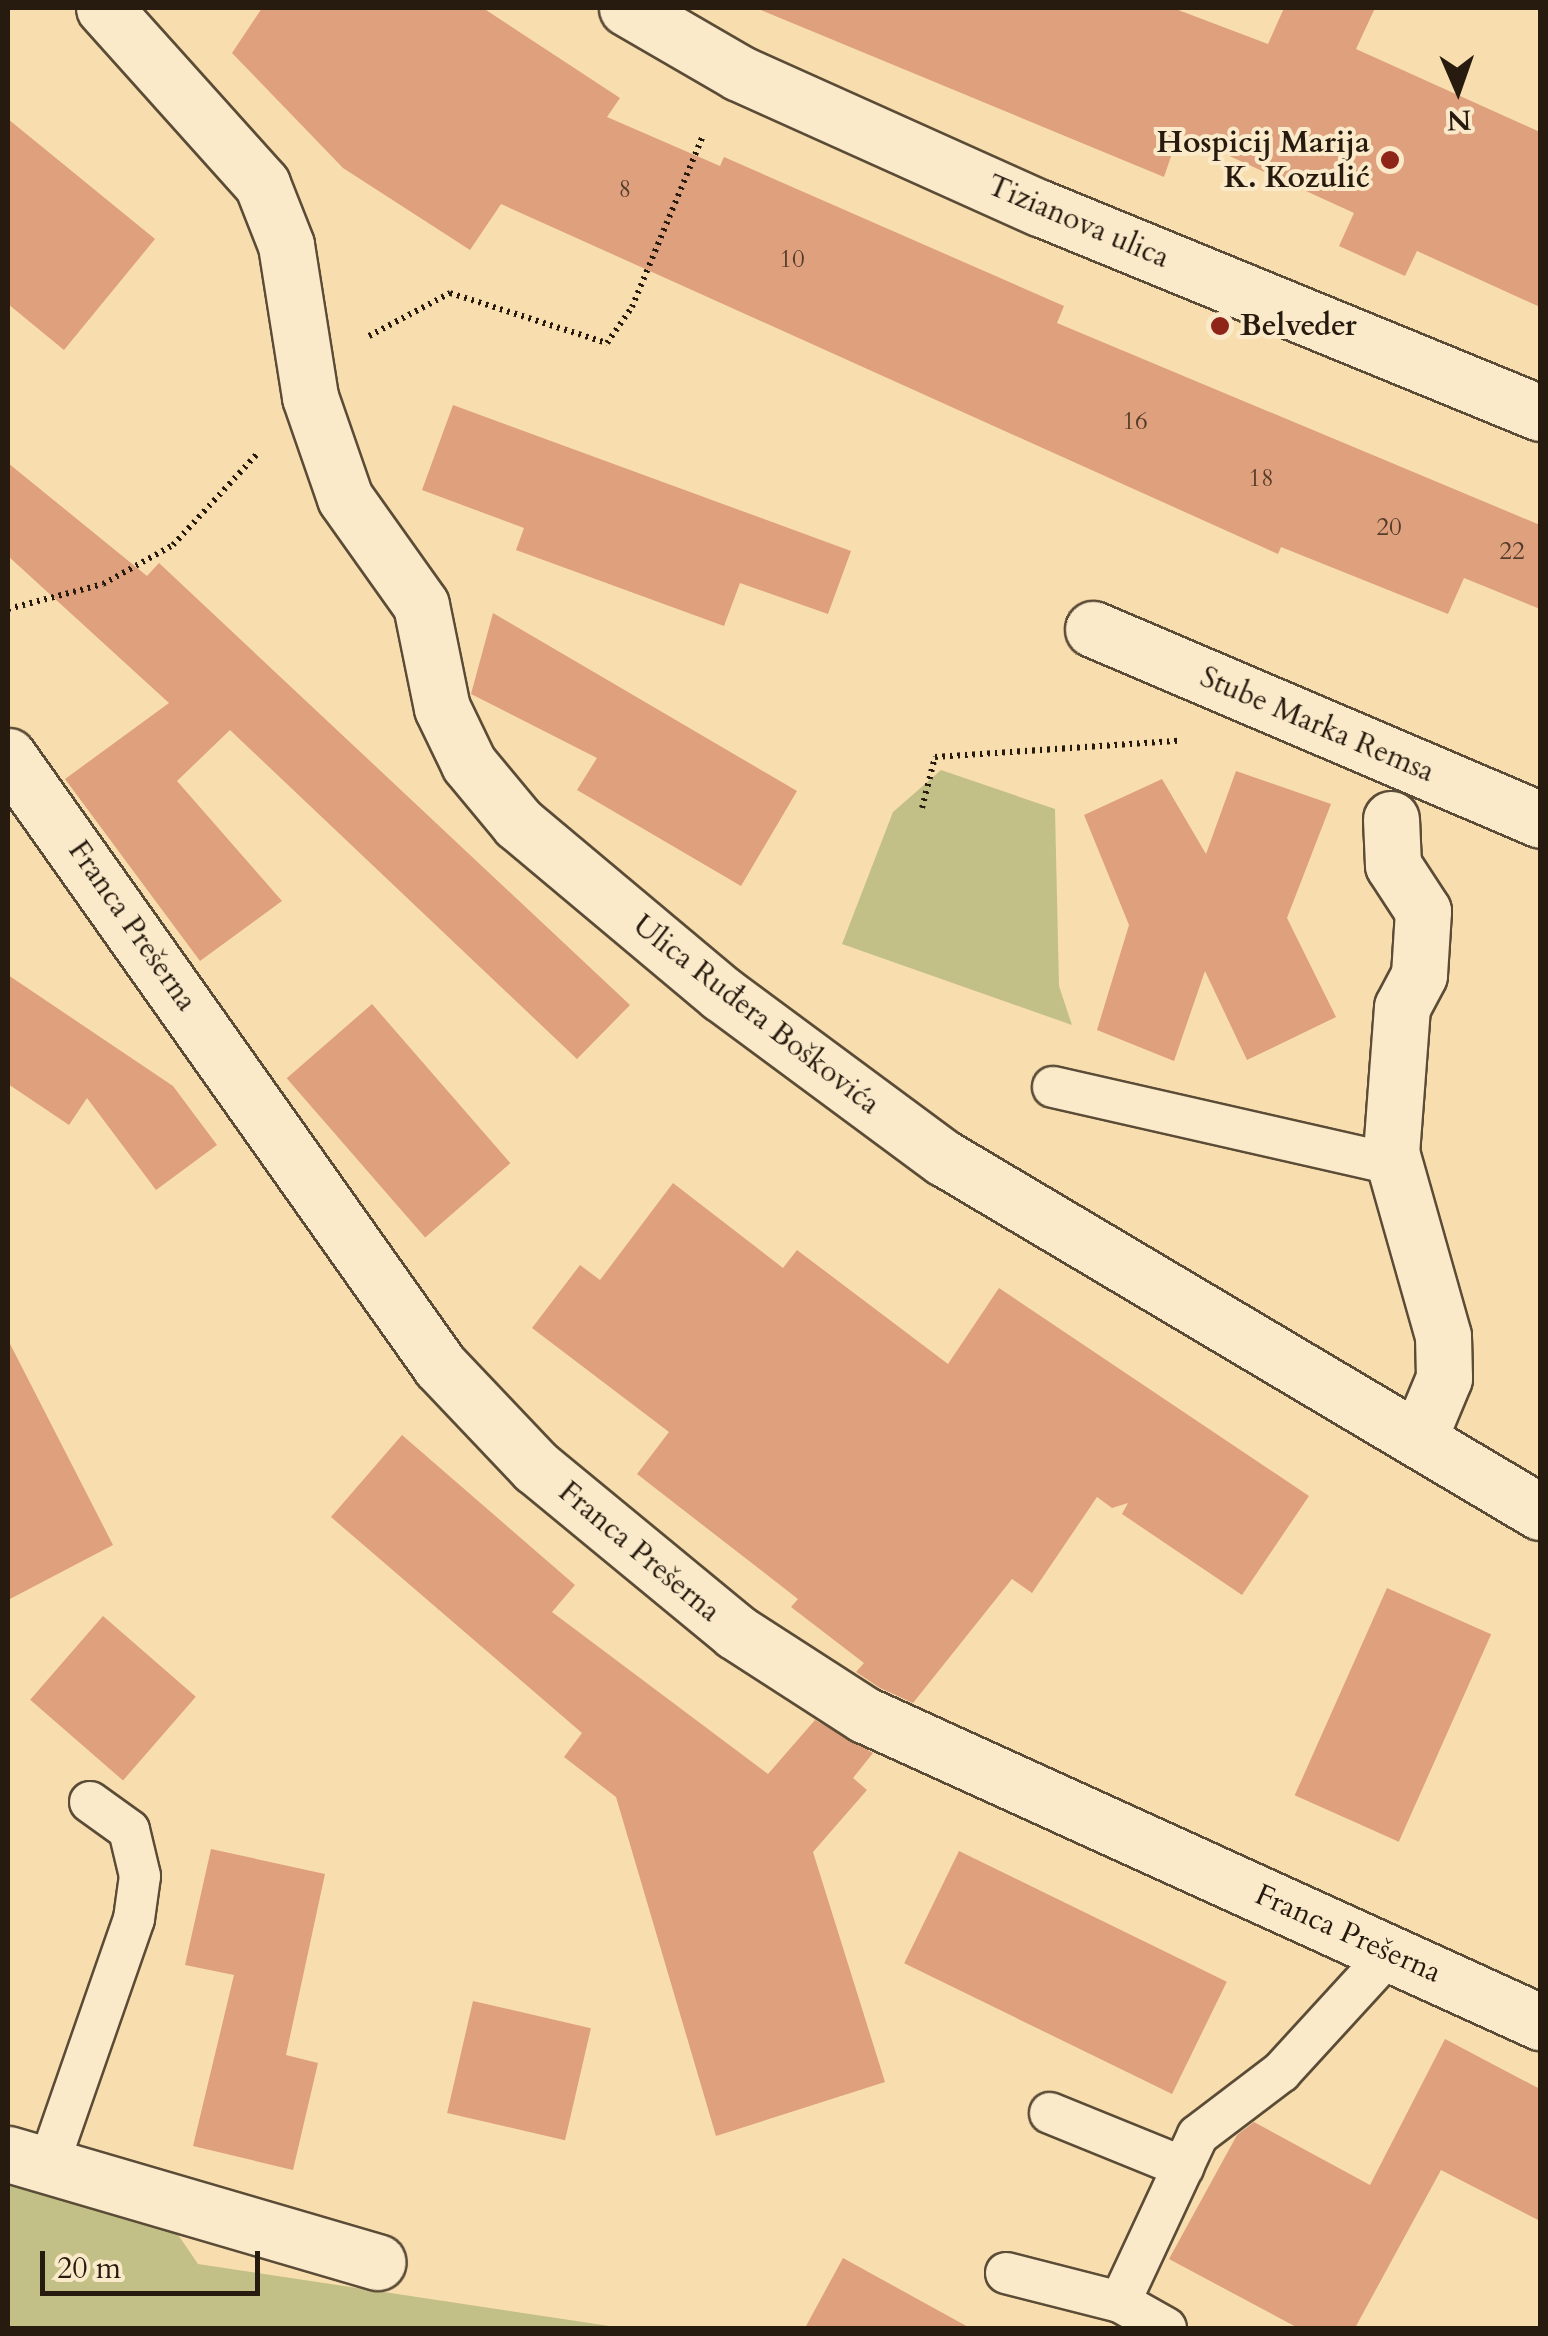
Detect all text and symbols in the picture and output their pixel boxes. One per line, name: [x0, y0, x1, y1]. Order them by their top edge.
north arrow: [1408, 40, 1508, 140]
text: N: [1446, 101, 1472, 139]
place label: Hospicij Marija K. Kozulić: [1157, 125, 1370, 196]
marker: Hospicij Marija K. Kozulić: [1379, 149, 1401, 171]
street label: Tizianova ulica: [982, 168, 1174, 276]
house number: 8: [619, 174, 631, 204]
house number: 10: [779, 244, 805, 274]
place label: Belveder: [1240, 308, 1357, 344]
marker: Belveder: [1209, 315, 1231, 337]
house number: 16: [1122, 406, 1148, 436]
house number: 18: [1248, 463, 1274, 493]
house number: 20: [1376, 512, 1402, 542]
house number: 22: [1499, 536, 1525, 566]
street label: Stube Marka Remsa: [1195, 659, 1439, 791]
street label: Franca Prešerna: [60, 834, 204, 1018]
street label: Ulica Ruđera Boškovića: [625, 907, 887, 1123]
street label: Franca Prešerna: [551, 1474, 727, 1630]
street label: Franca Prešerna: [1249, 1877, 1447, 1991]
scale bar: [45, 2231, 265, 2293]
text: 20 m: [57, 2248, 121, 2289]

